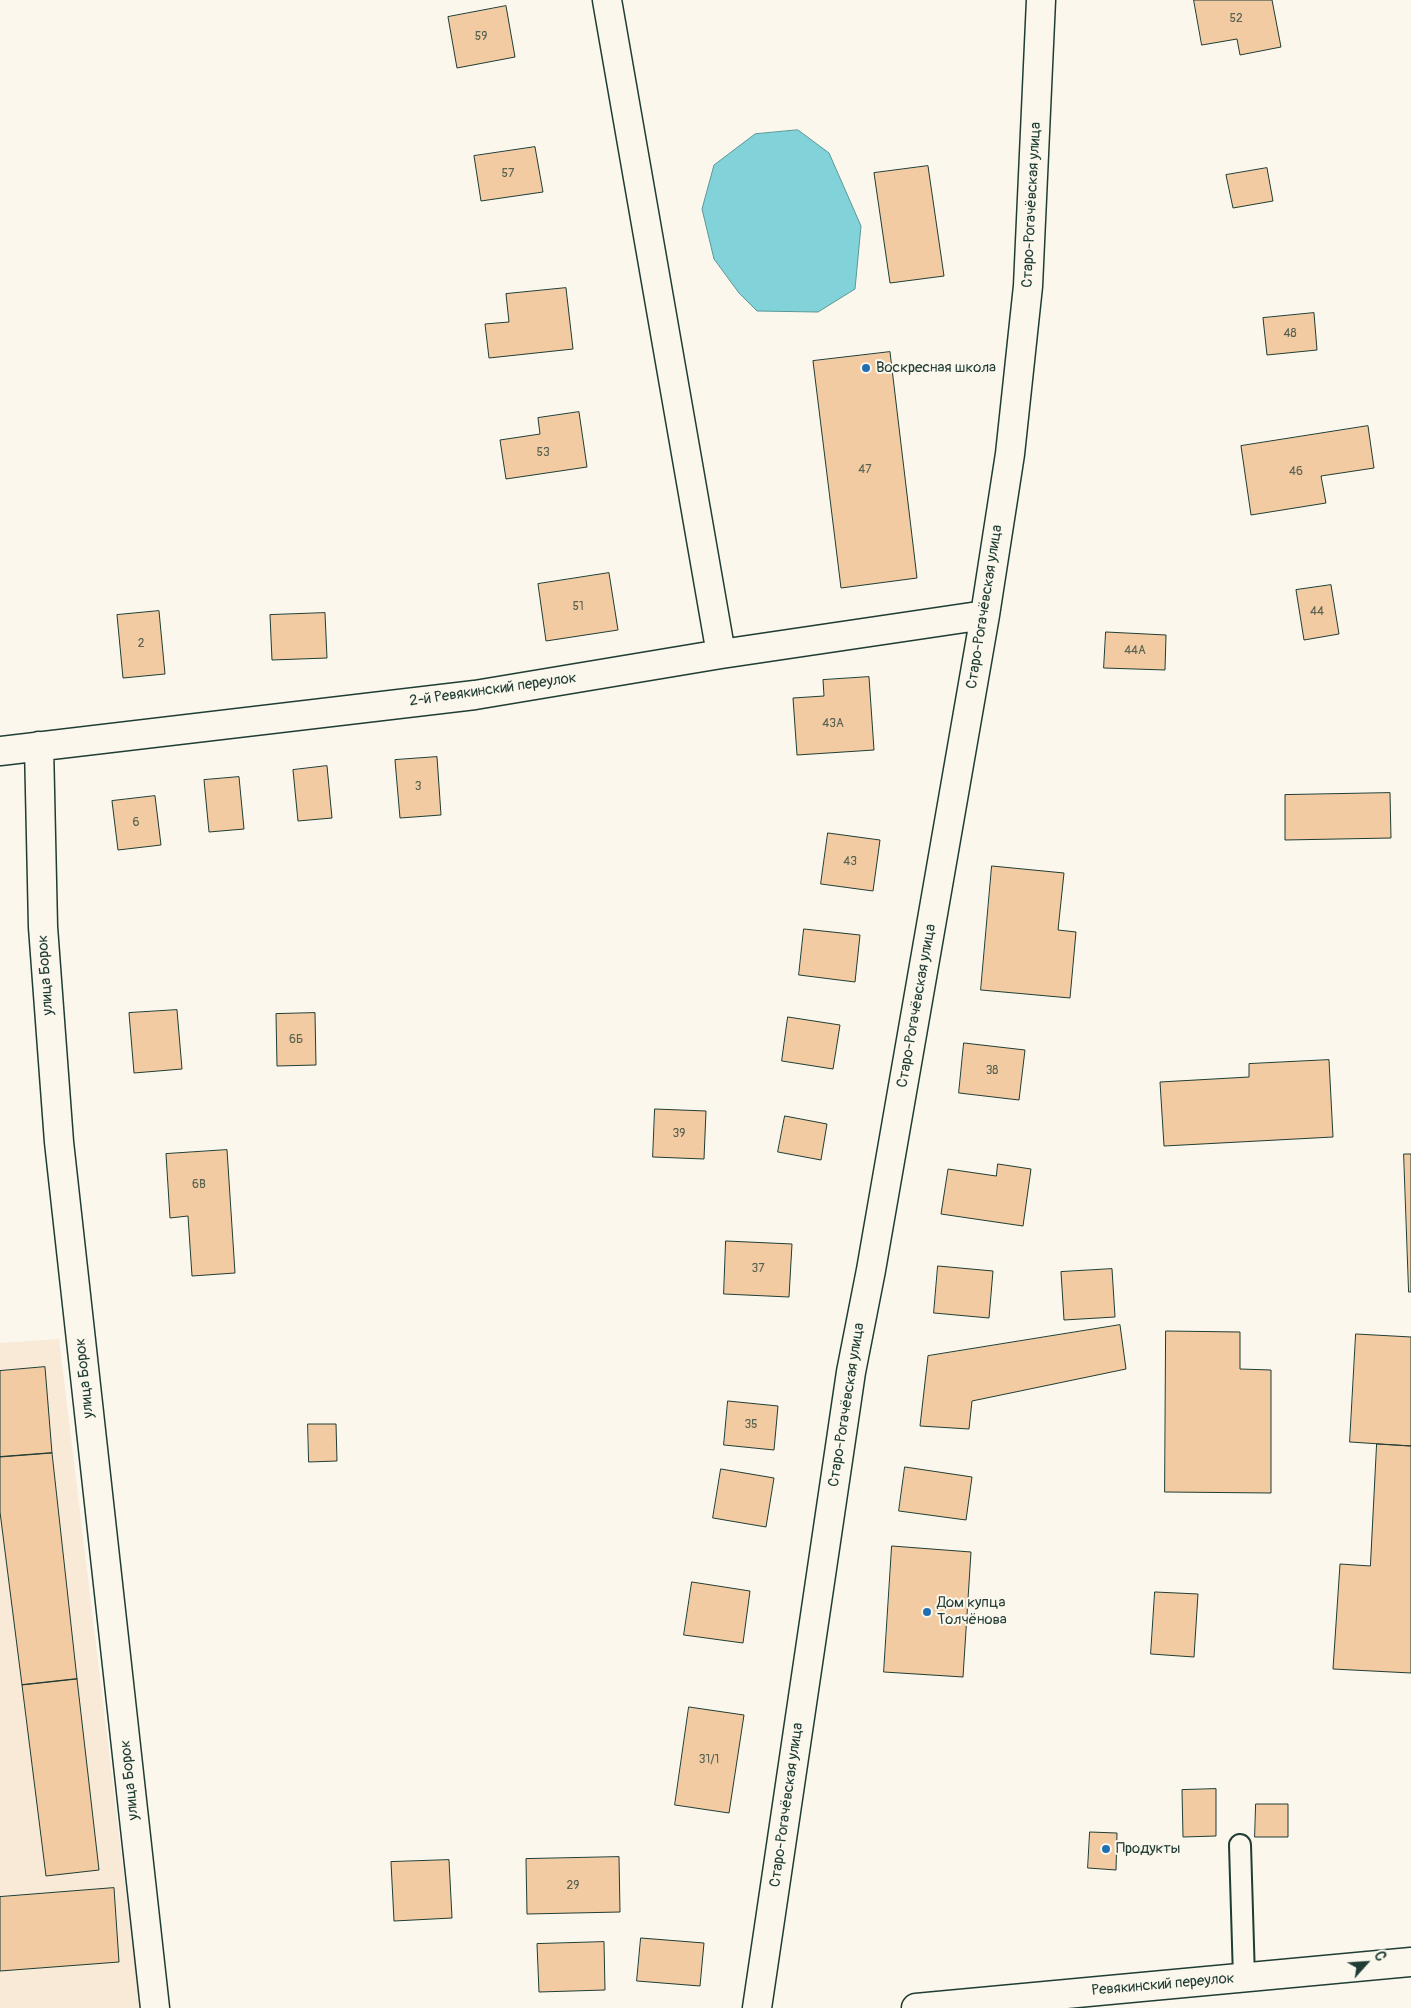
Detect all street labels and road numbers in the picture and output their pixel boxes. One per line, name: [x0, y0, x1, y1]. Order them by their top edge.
street label: Старо-Рогачёвская улица: [1019, 122, 1045, 288]
street label: Старо-Рогачёвская улица: [963, 524, 1007, 690]
street label: 2-й Ревякинский переулок: [408, 669, 578, 711]
street label: Старо-Рогачёвская улица: [894, 923, 940, 1089]
street label: улица Борок: [34, 934, 58, 1016]
street label: Старо-Рогачёвская улица: [825, 1322, 869, 1488]
street label: улица Борок: [72, 1337, 98, 1419]
street label: Старо-Рогачёвская улица: [767, 1722, 807, 1888]
street label: улица Борок: [117, 1739, 143, 1821]
street label: Ревякинский переулок: [1091, 1970, 1235, 2000]

